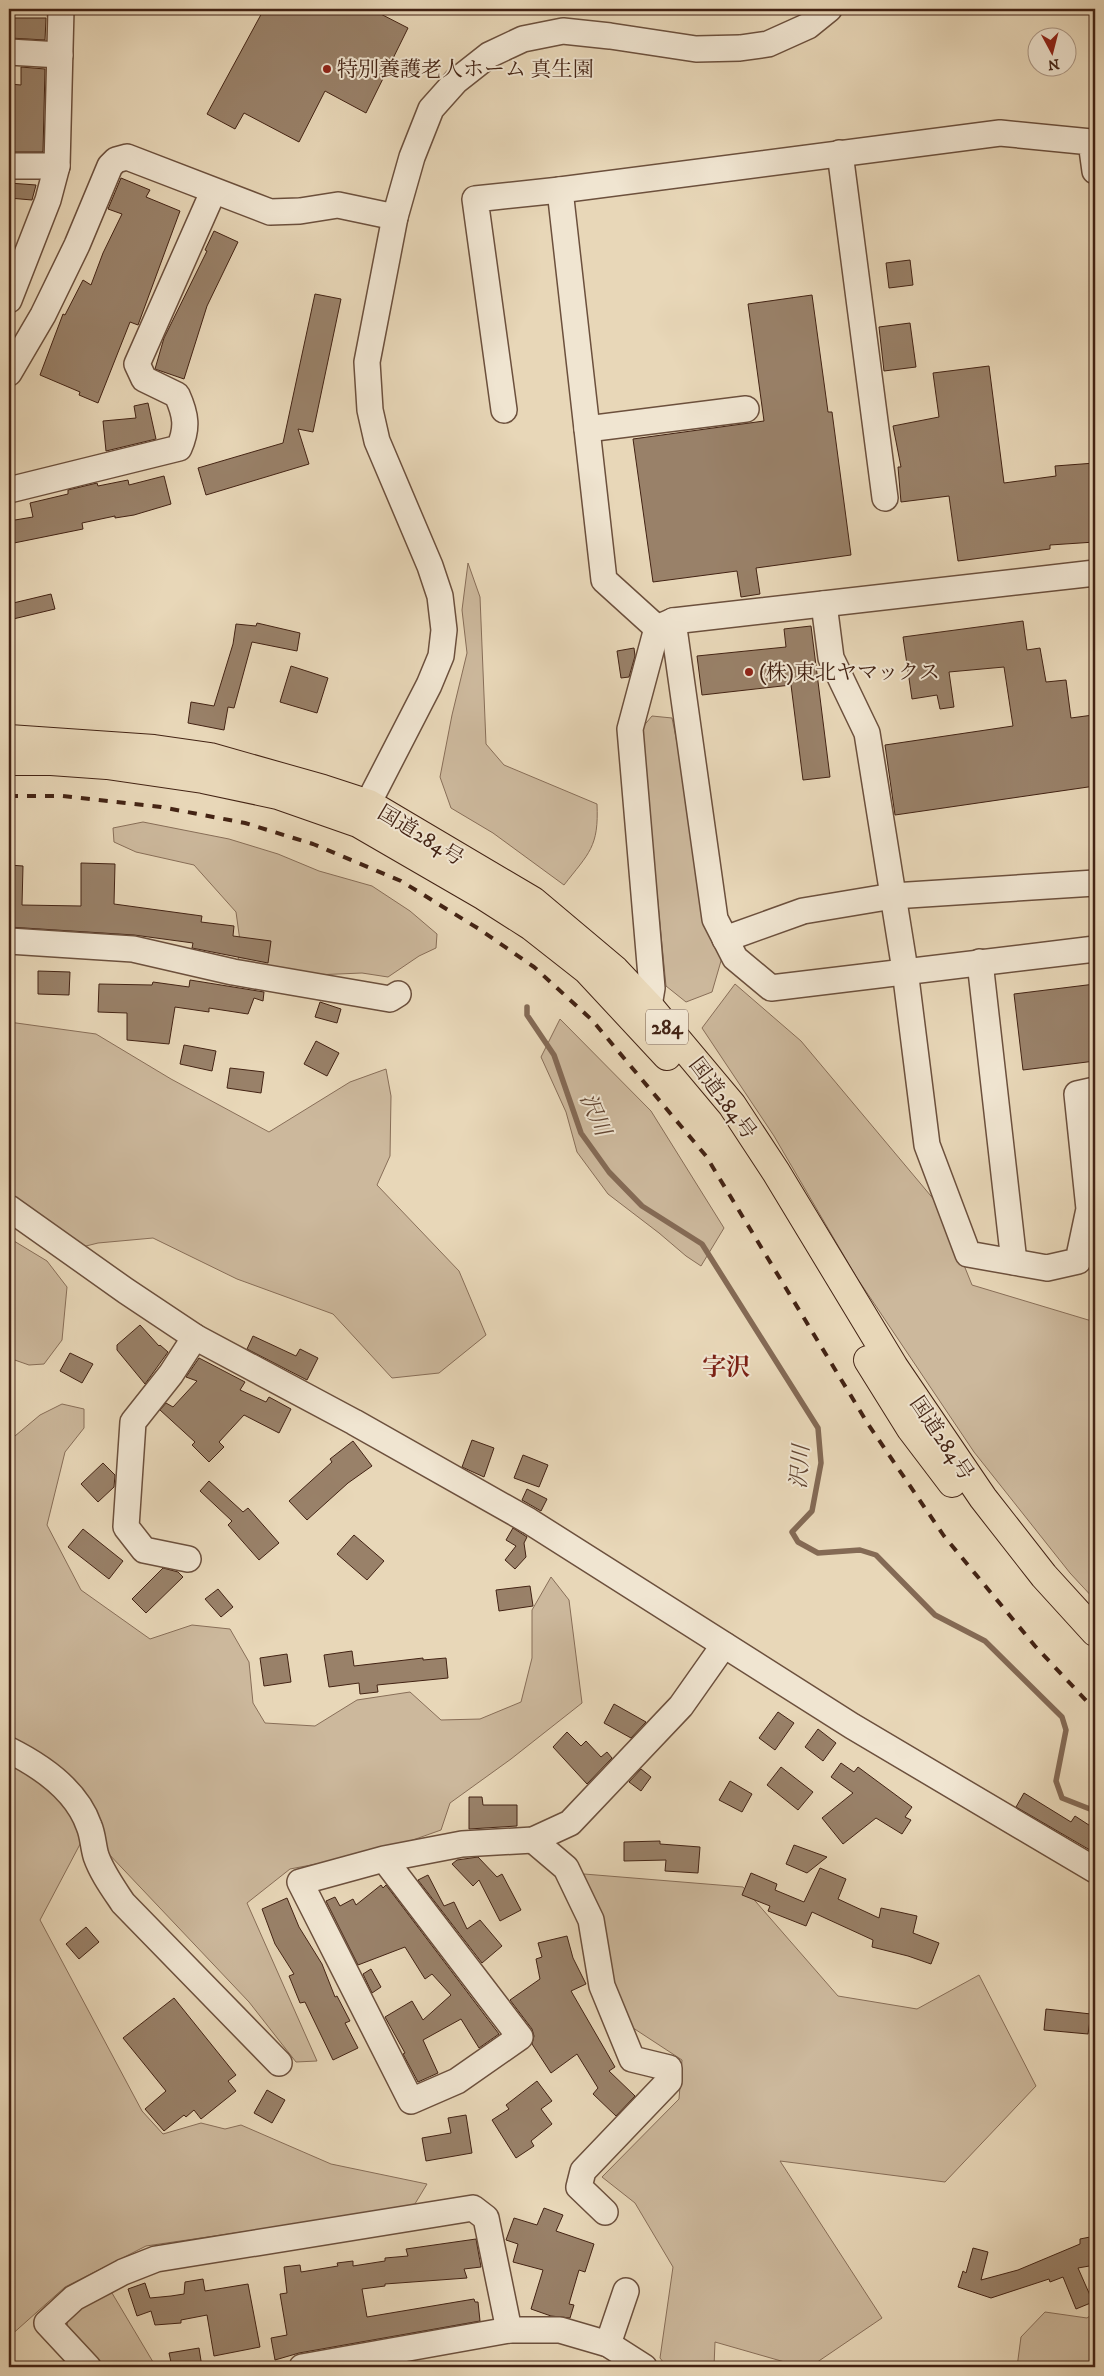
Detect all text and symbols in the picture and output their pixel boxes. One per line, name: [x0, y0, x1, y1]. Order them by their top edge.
north arrow: [1026, 28, 1076, 78]
text: N: [1046, 54, 1060, 74]
place label: 特別養護老人ホーム 真生園: [337, 57, 594, 83]
marker: 特別養護老人ホーム 真生園: [321, 63, 333, 75]
place label: (株)東北ヤマックス: [759, 660, 940, 686]
marker: (株)東北ヤマックス: [743, 666, 755, 678]
street label: 国道284号: [373, 800, 468, 872]
road number: 284: [646, 1010, 688, 1044]
street label: 国道284号: [683, 1052, 761, 1145]
water label: 沢川: [573, 1089, 617, 1142]
district label: 字沢: [702, 1353, 750, 1383]
street label: 国道284号: [904, 1392, 979, 1486]
water label: 沢川: [785, 1442, 816, 1490]

